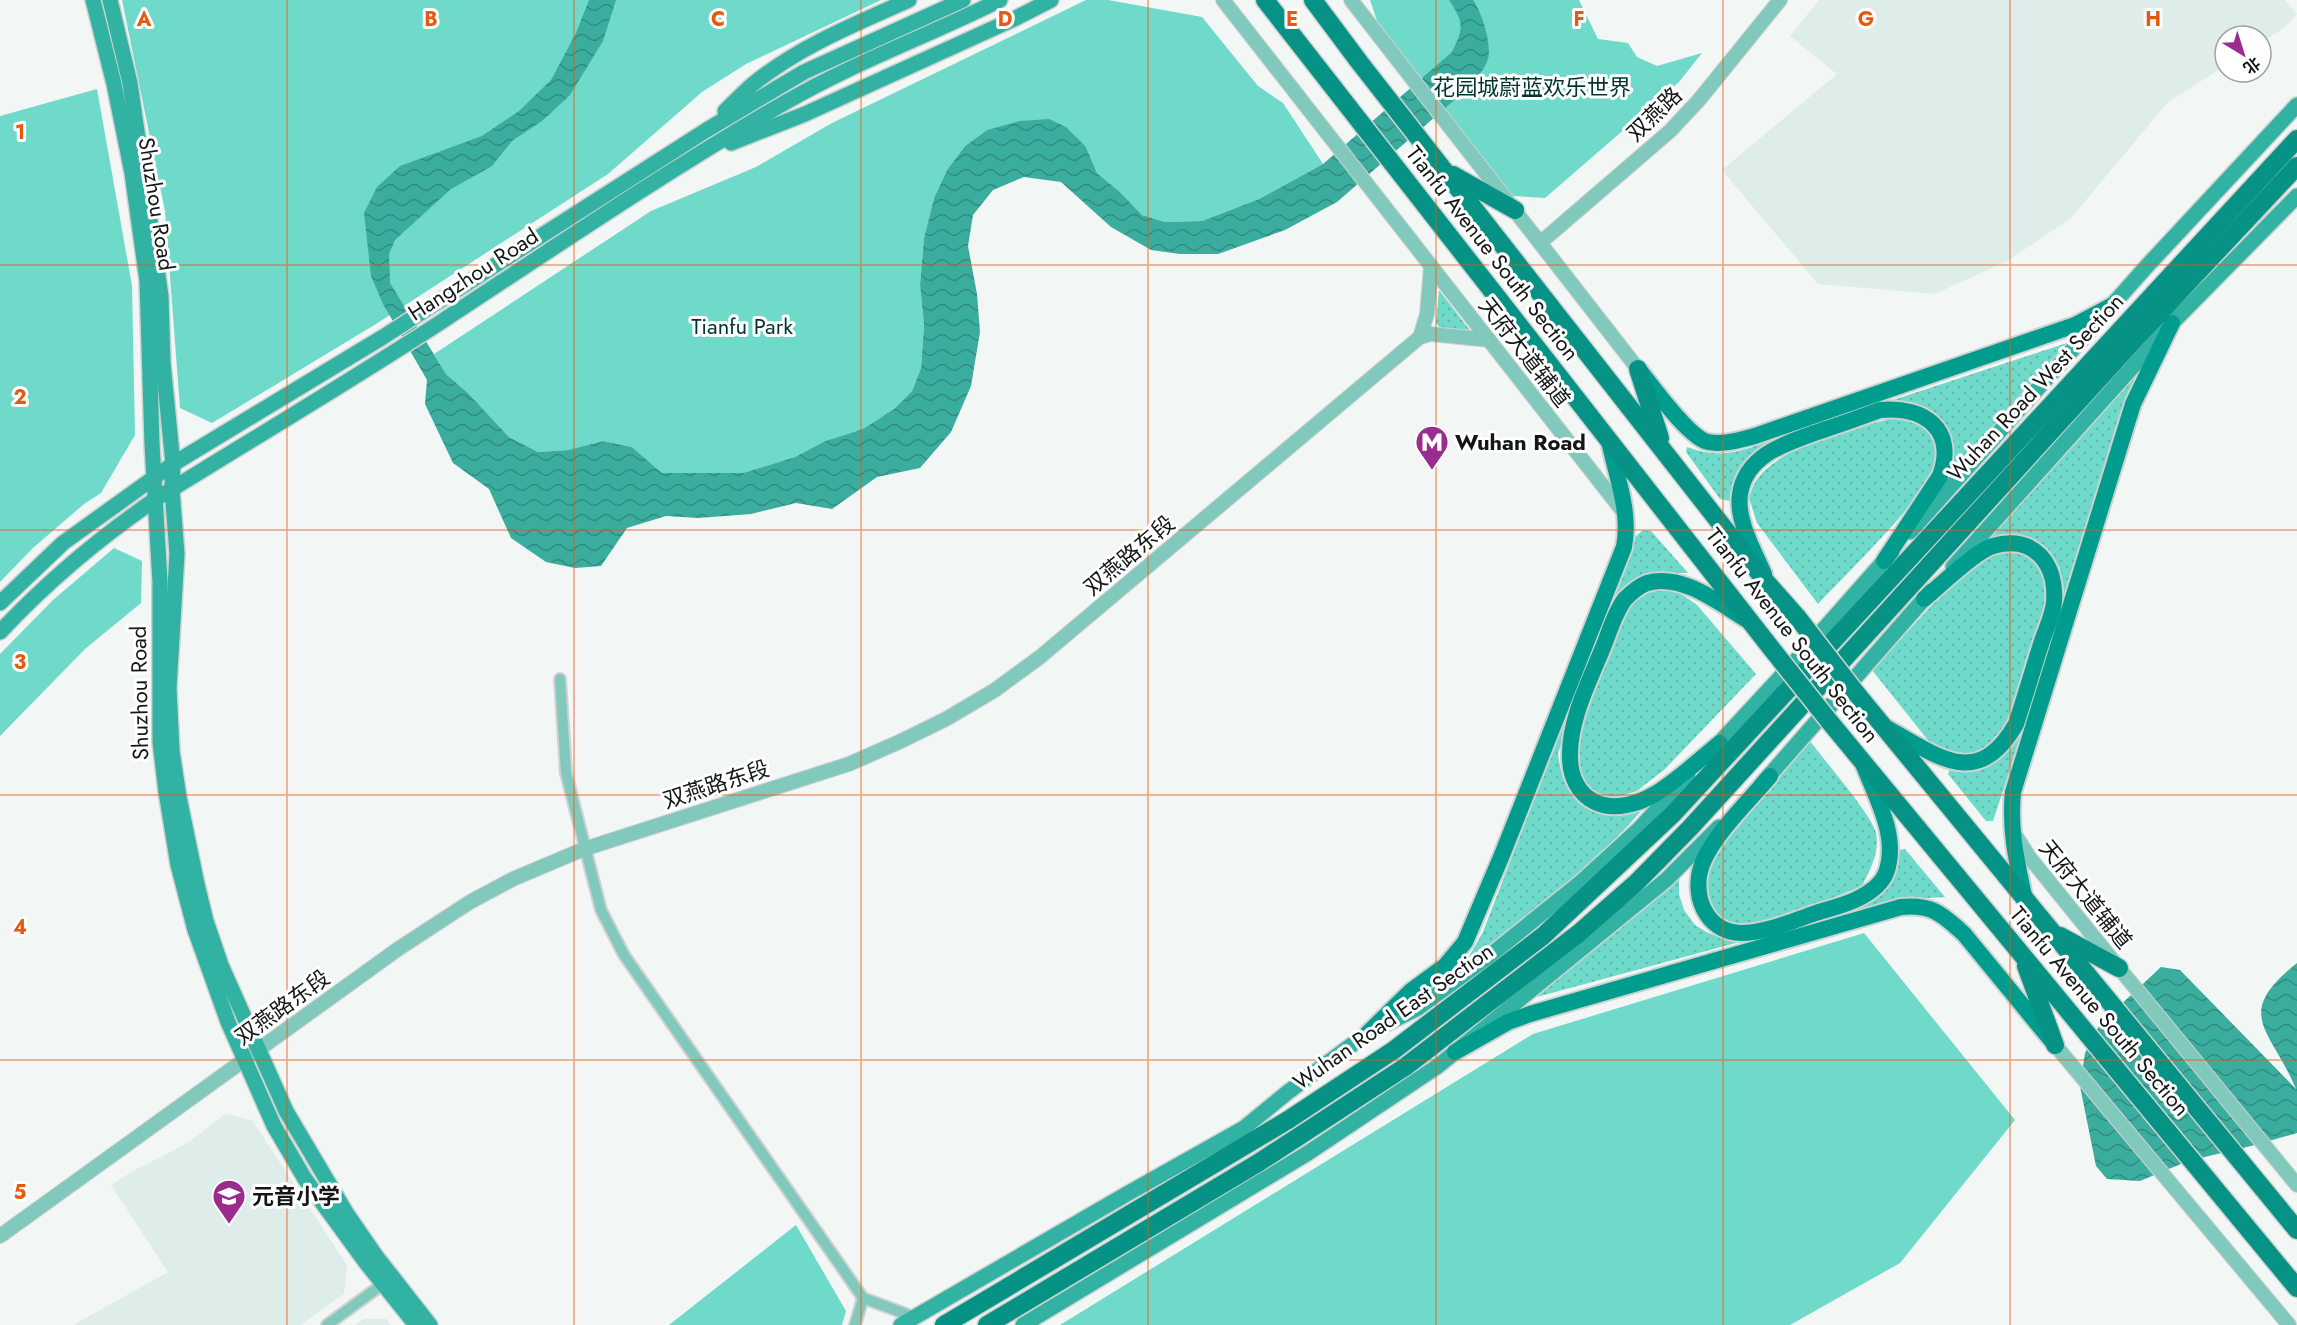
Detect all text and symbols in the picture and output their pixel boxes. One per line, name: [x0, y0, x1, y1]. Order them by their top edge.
text: A: [136, 5, 152, 34]
text: B: [424, 5, 438, 34]
text: C: [711, 5, 725, 34]
text: D: [998, 5, 1012, 34]
text: E: [1286, 5, 1298, 34]
text: F: [1573, 5, 1585, 34]
text: G: [1858, 5, 1874, 34]
text: H: [2145, 5, 2161, 34]
north arrow: [2213, 24, 2273, 84]
text: 北: [2239, 51, 2265, 79]
park label: 花园城蔚蓝欢乐世界: [1433, 71, 1631, 103]
street label: 双燕路: [1619, 80, 1689, 148]
text: 1: [15, 118, 25, 147]
street label: Shuzhou Road: [131, 135, 183, 273]
street label: Tianfu Avenue South Section: [1399, 139, 1587, 367]
street label: Hangzhou Road: [402, 220, 544, 328]
street label: Wuhan Road West Section: [1939, 286, 2131, 488]
street label: 天府大道辅道: [1472, 290, 1578, 414]
park label: Tianfu Park: [691, 310, 793, 342]
text: 2: [13, 383, 27, 412]
metro station icon: Wuhan Road: [1414, 424, 1450, 471]
place label: Wuhan Road: [1455, 426, 1586, 458]
street label: 双燕路东段: [1077, 507, 1181, 603]
street label: Tianfu Avenue South Section: [1699, 521, 1887, 749]
street label: Shuzhou Road: [122, 626, 156, 760]
text: 3: [14, 648, 26, 677]
street label: 双燕路东段: [659, 752, 773, 816]
street label: 天府大道辅道: [2032, 833, 2140, 955]
street label: Tianfu Avenue South Section: [2003, 899, 2197, 1123]
text: 4: [13, 913, 27, 942]
street label: Wuhan Road East Section: [1286, 935, 1500, 1097]
street label: 双燕路东段: [228, 962, 336, 1052]
text: 5: [14, 1178, 27, 1207]
school or university icon: 元音小学: [211, 1178, 247, 1225]
place label: 元音小学: [252, 1180, 340, 1212]

